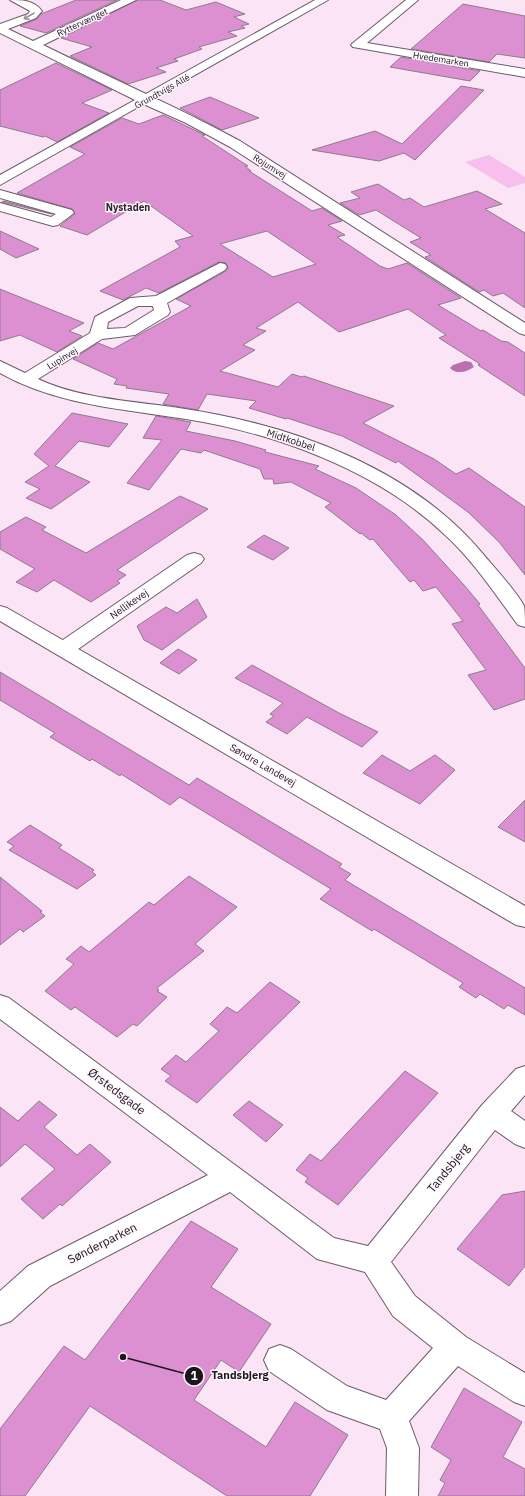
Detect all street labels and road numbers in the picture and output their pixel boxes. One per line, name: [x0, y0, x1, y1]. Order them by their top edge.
street label: Ryttervænget: [55, 5, 109, 39]
street label: Hvedemarken: [412, 49, 470, 69]
street label: Grundtvigs Allé: [132, 71, 192, 111]
street label: Rojumvej: [251, 151, 289, 181]
street label: Lupinvej: [45, 344, 79, 372]
street label: Midtkobbel: [265, 426, 317, 454]
street label: Nellikevej: [107, 586, 151, 622]
street label: Søndre Landevej: [227, 741, 299, 789]
street label: Ørstedsgade: [85, 1064, 149, 1118]
street label: Tandsbjerg: [424, 1140, 473, 1196]
street label: Sønderparken: [65, 1219, 139, 1267]

